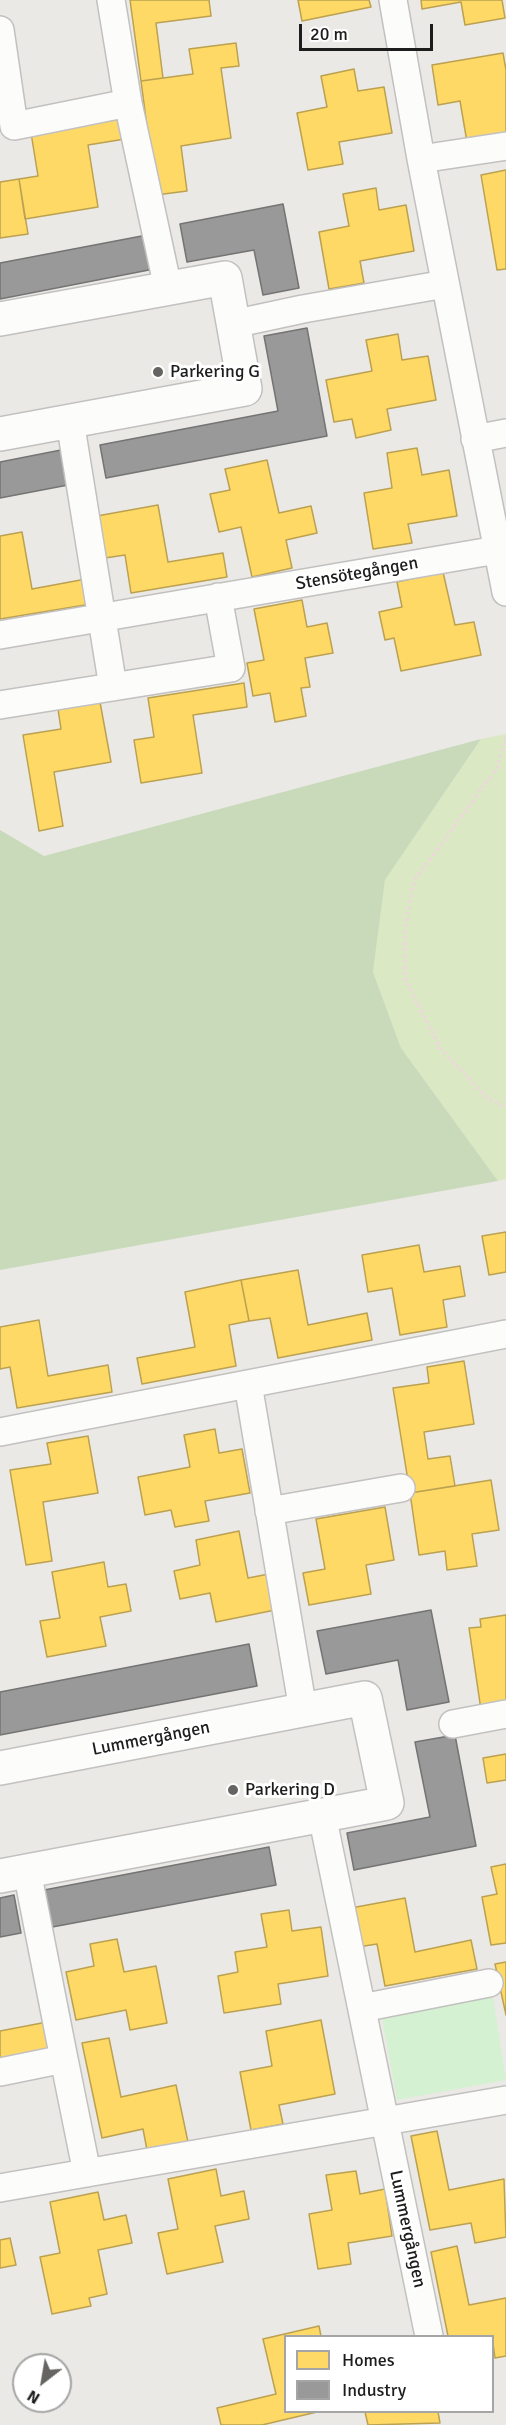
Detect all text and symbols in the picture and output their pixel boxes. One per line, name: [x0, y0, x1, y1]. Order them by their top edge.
scale bar: [302, 12, 436, 50]
text: 20 m: [310, 23, 348, 45]
place label: Parkering G: [170, 361, 260, 383]
marker: Parkering G: [151, 365, 165, 379]
street label: Stensötegången: [294, 553, 420, 595]
street label: Lummergången: [90, 1717, 212, 1761]
place label: Parkering D: [245, 1779, 335, 1801]
marker: Parkering D: [226, 1783, 240, 1797]
street label: Lummergången: [384, 2168, 430, 2290]
legend: [284, 2335, 494, 2413]
text: Homes: [342, 2349, 395, 2371]
north arrow: [12, 2353, 72, 2413]
text: Industry: [342, 2379, 406, 2401]
text: N: [24, 2385, 44, 2408]

